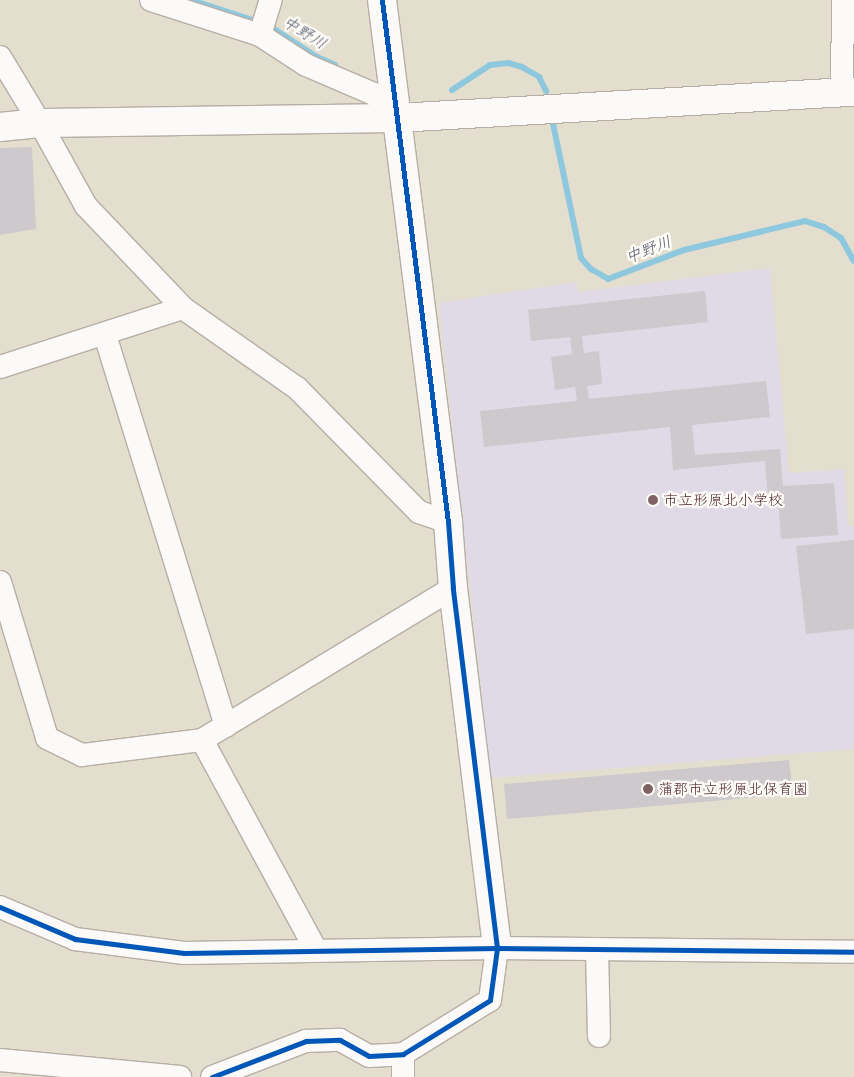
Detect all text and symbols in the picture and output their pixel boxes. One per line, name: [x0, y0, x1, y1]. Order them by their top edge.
water label: 中野川: [280, 11, 330, 53]
water label: 中野川: [622, 231, 674, 267]
place label: 市立形原北小学校: [663, 491, 783, 509]
marker: 市立形原北小学校: [647, 494, 659, 506]
place label: 蒲郡市立形原北保育園: [658, 780, 808, 798]
marker: 蒲郡市立形原北保育園: [642, 783, 654, 795]

